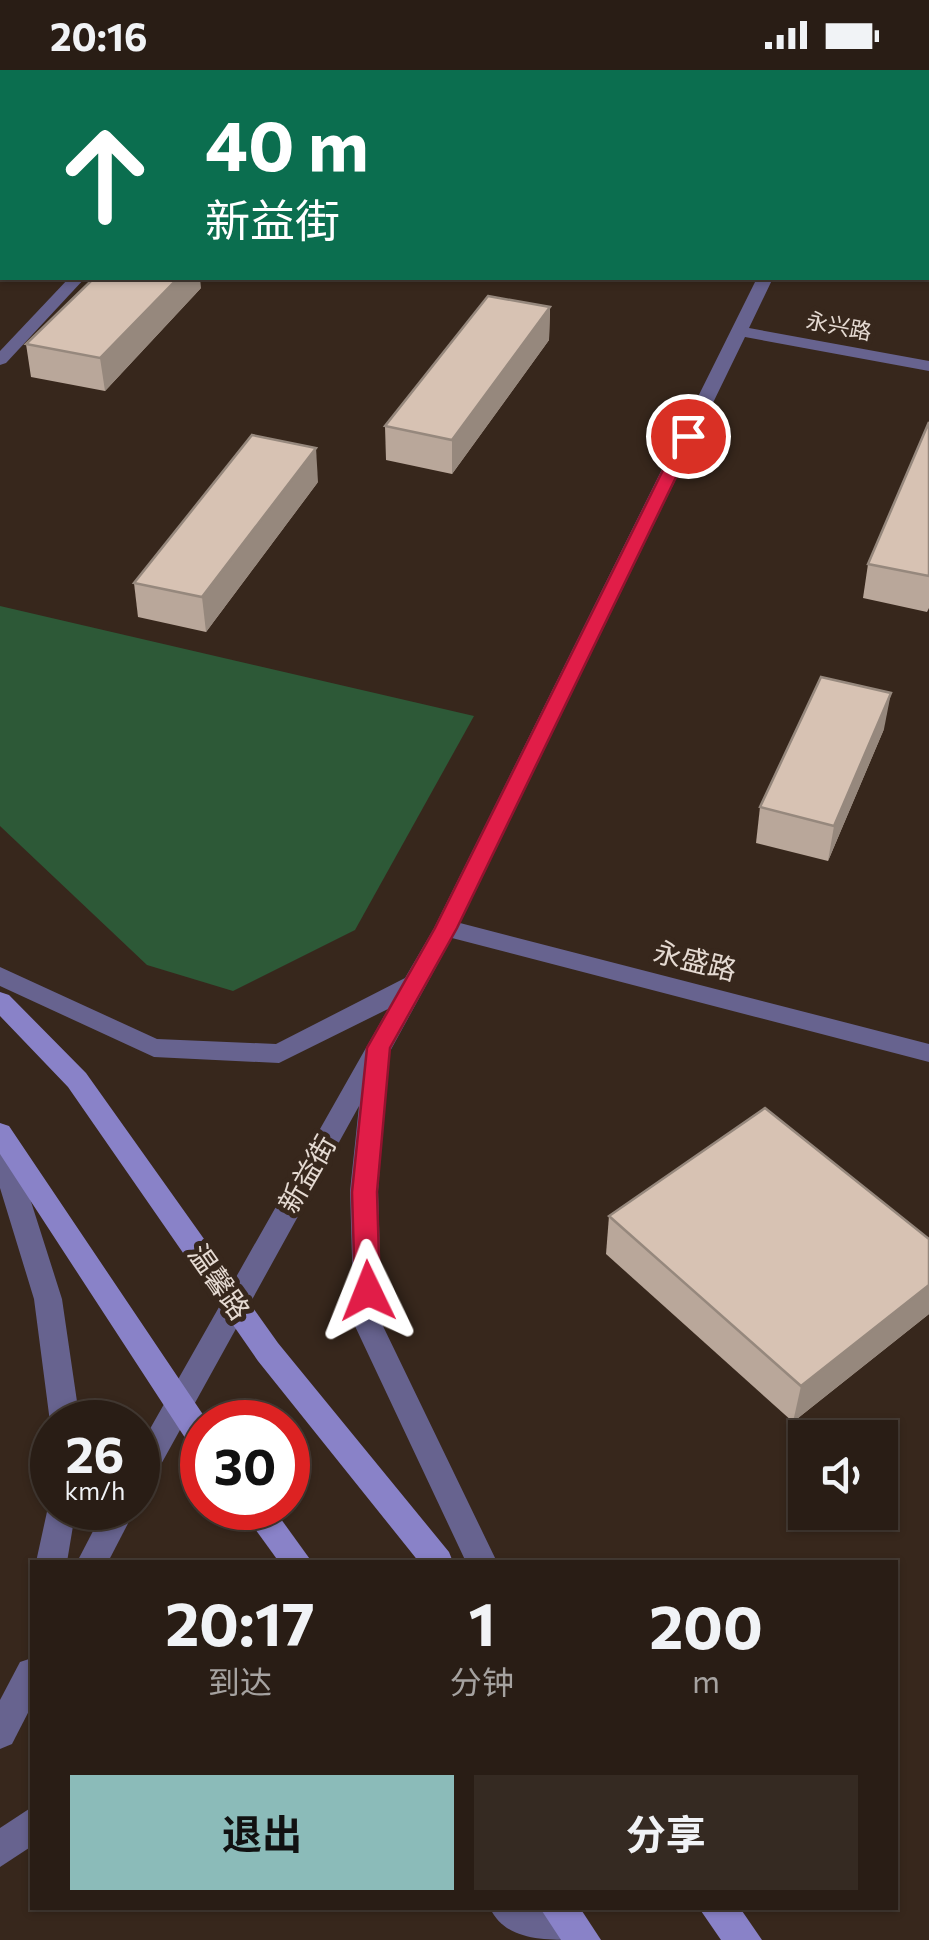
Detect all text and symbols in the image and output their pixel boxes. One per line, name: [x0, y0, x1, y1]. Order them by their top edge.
text: 20:16: [50, 12, 147, 59]
text: 40 m: [205, 100, 369, 185]
icon: ahead: [40, 110, 170, 240]
text: 新益街: [205, 191, 340, 246]
street label: 永兴路: [804, 306, 874, 345]
pin: [646, 394, 731, 479]
icon: arrive: [661, 409, 716, 464]
street label: 永盛路: [650, 933, 740, 987]
street label: 新益街: [270, 1129, 342, 1218]
street label: 温馨路: [182, 1237, 258, 1326]
position arrow: [316, 1239, 420, 1343]
speed limit sign: 30: [180, 1400, 310, 1530]
map controls: [788, 1420, 898, 1530]
button: sound: [788, 1420, 898, 1530]
text: 26: [65, 1422, 124, 1483]
text: km/h: [65, 1475, 125, 1505]
text: 20:17: [165, 1585, 315, 1658]
text: 1: [468, 1585, 496, 1658]
text: 200: [649, 1588, 763, 1661]
text: m: [692, 1660, 720, 1700]
text: 到达: [208, 1661, 272, 1701]
text: 分钟: [450, 1661, 514, 1701]
button: 退出: [70, 1775, 454, 1890]
button: 分享: [474, 1775, 858, 1890]

